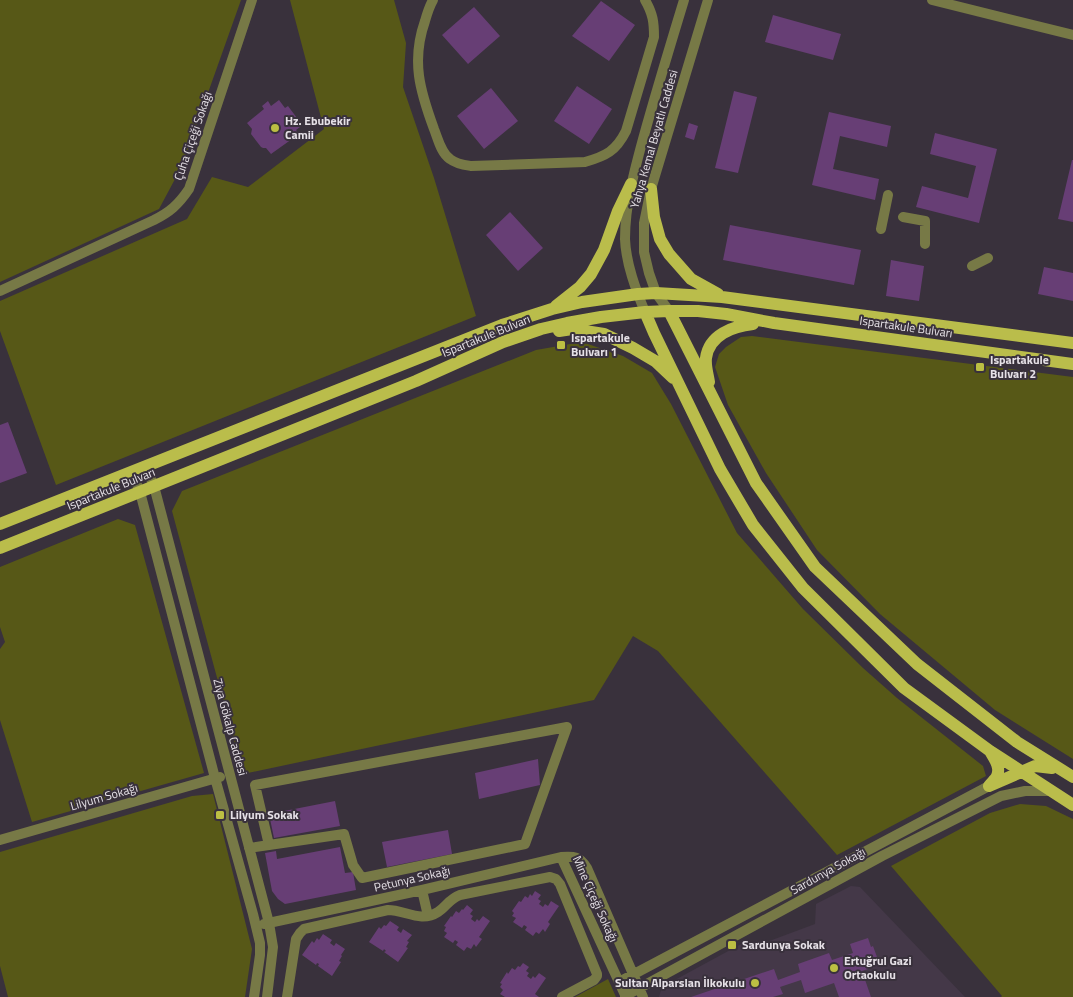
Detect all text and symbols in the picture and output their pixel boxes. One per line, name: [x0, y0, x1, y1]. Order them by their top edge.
street label: Yahya Kemal Beyatlı Caddesi: [625, 67, 682, 210]
street label: Çuha Çiçeği Sokağı: [168, 89, 217, 183]
place label: Hz. Ebubekir Camii: [285, 111, 351, 144]
marker: Hz. Ebubekir Camii: [269, 122, 281, 134]
street label: Ispartakule Bulvarı: [439, 309, 533, 362]
street label: Ispartakule Bulvarı: [858, 311, 954, 342]
place label: Ispartakule Bulvarı 1: [571, 328, 630, 361]
marker: Ispartakule Bulvarı 1: [555, 339, 567, 351]
place label: Ispartakule Bulvarı 2: [990, 350, 1049, 383]
marker: Ispartakule Bulvarı 2: [974, 361, 986, 373]
street label: Ispartakule Bulvarı: [64, 462, 158, 515]
street label: Ziya Gökalp Caddesi: [208, 676, 253, 778]
street label: Lilyum Sokağı: [68, 778, 140, 815]
place label: Lilyum Sokak: [230, 805, 300, 824]
marker: Lilyum Sokak: [214, 809, 226, 821]
street label: Sardunya Sokağı: [787, 842, 869, 899]
street label: Mine Çiçeği Sokağı: [568, 852, 623, 945]
street label: Petunya Sokağı: [372, 861, 452, 897]
place label: Sardunya Sokak: [742, 935, 826, 954]
marker: Sardunya Sokak: [726, 939, 738, 951]
place label: Ertuğrul Gazi Ortaokulu: [844, 951, 912, 984]
marker: Ertuğrul Gazi Ortaokulu: [828, 962, 840, 974]
place label: Sultan Alparslan İlkokulu: [615, 973, 745, 992]
marker: Sultan Alparslan İlkokulu: [749, 977, 761, 989]

